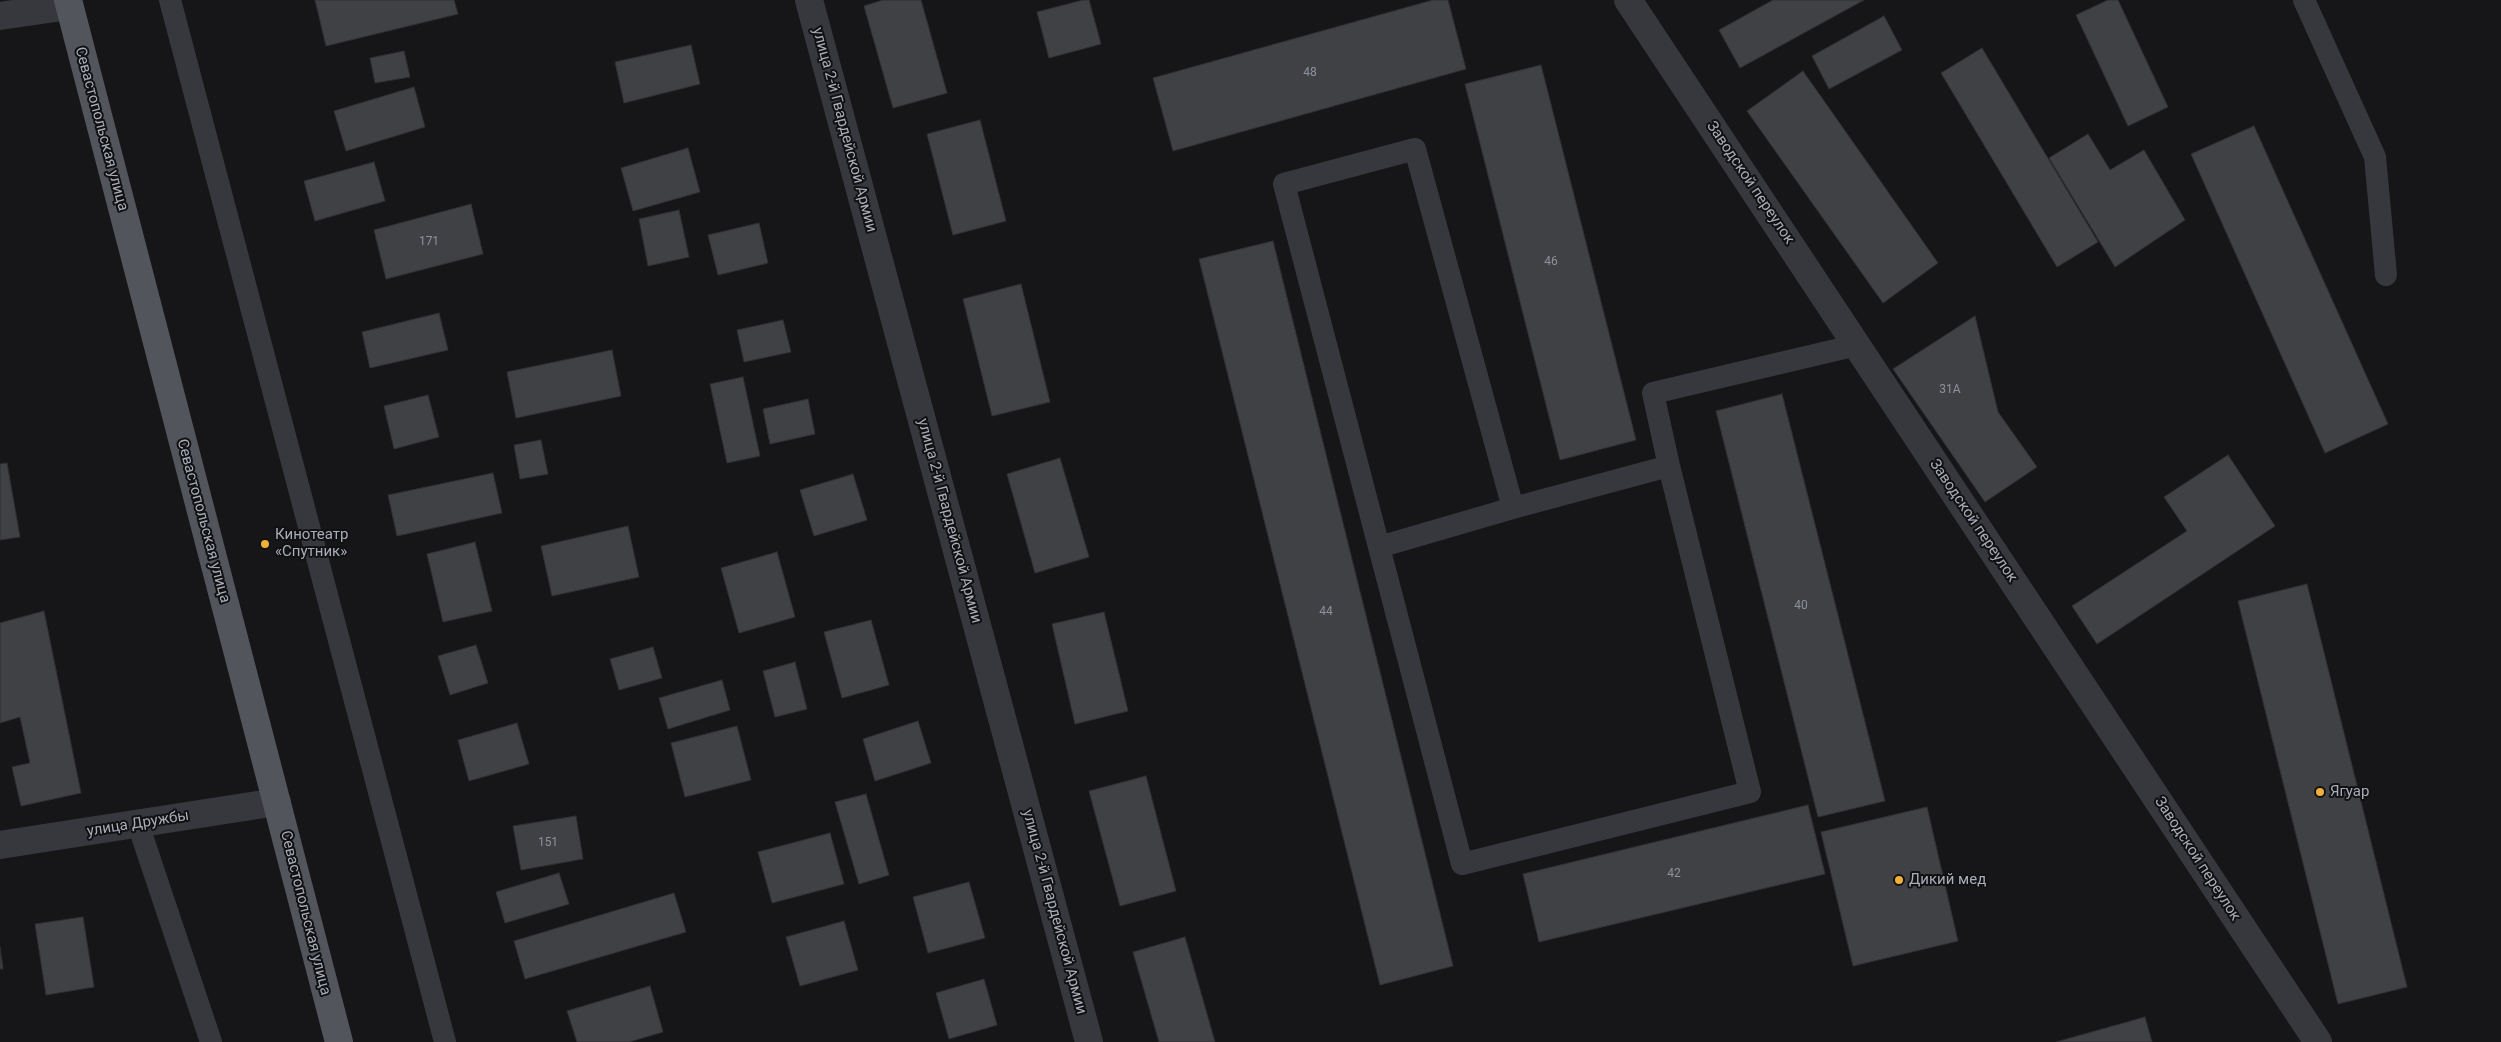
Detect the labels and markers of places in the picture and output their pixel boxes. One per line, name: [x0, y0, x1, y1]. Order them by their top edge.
place label: Кинотеатр «Спутник»: [275, 526, 348, 561]
marker: Кинотеатр «Спутник»: [259, 538, 271, 550]
place label: Ягуар: [2330, 783, 2369, 801]
marker: Ягуар: [2314, 786, 2326, 798]
place label: Дикий мед: [1909, 871, 1986, 889]
marker: Дикий мед: [1893, 874, 1905, 886]

